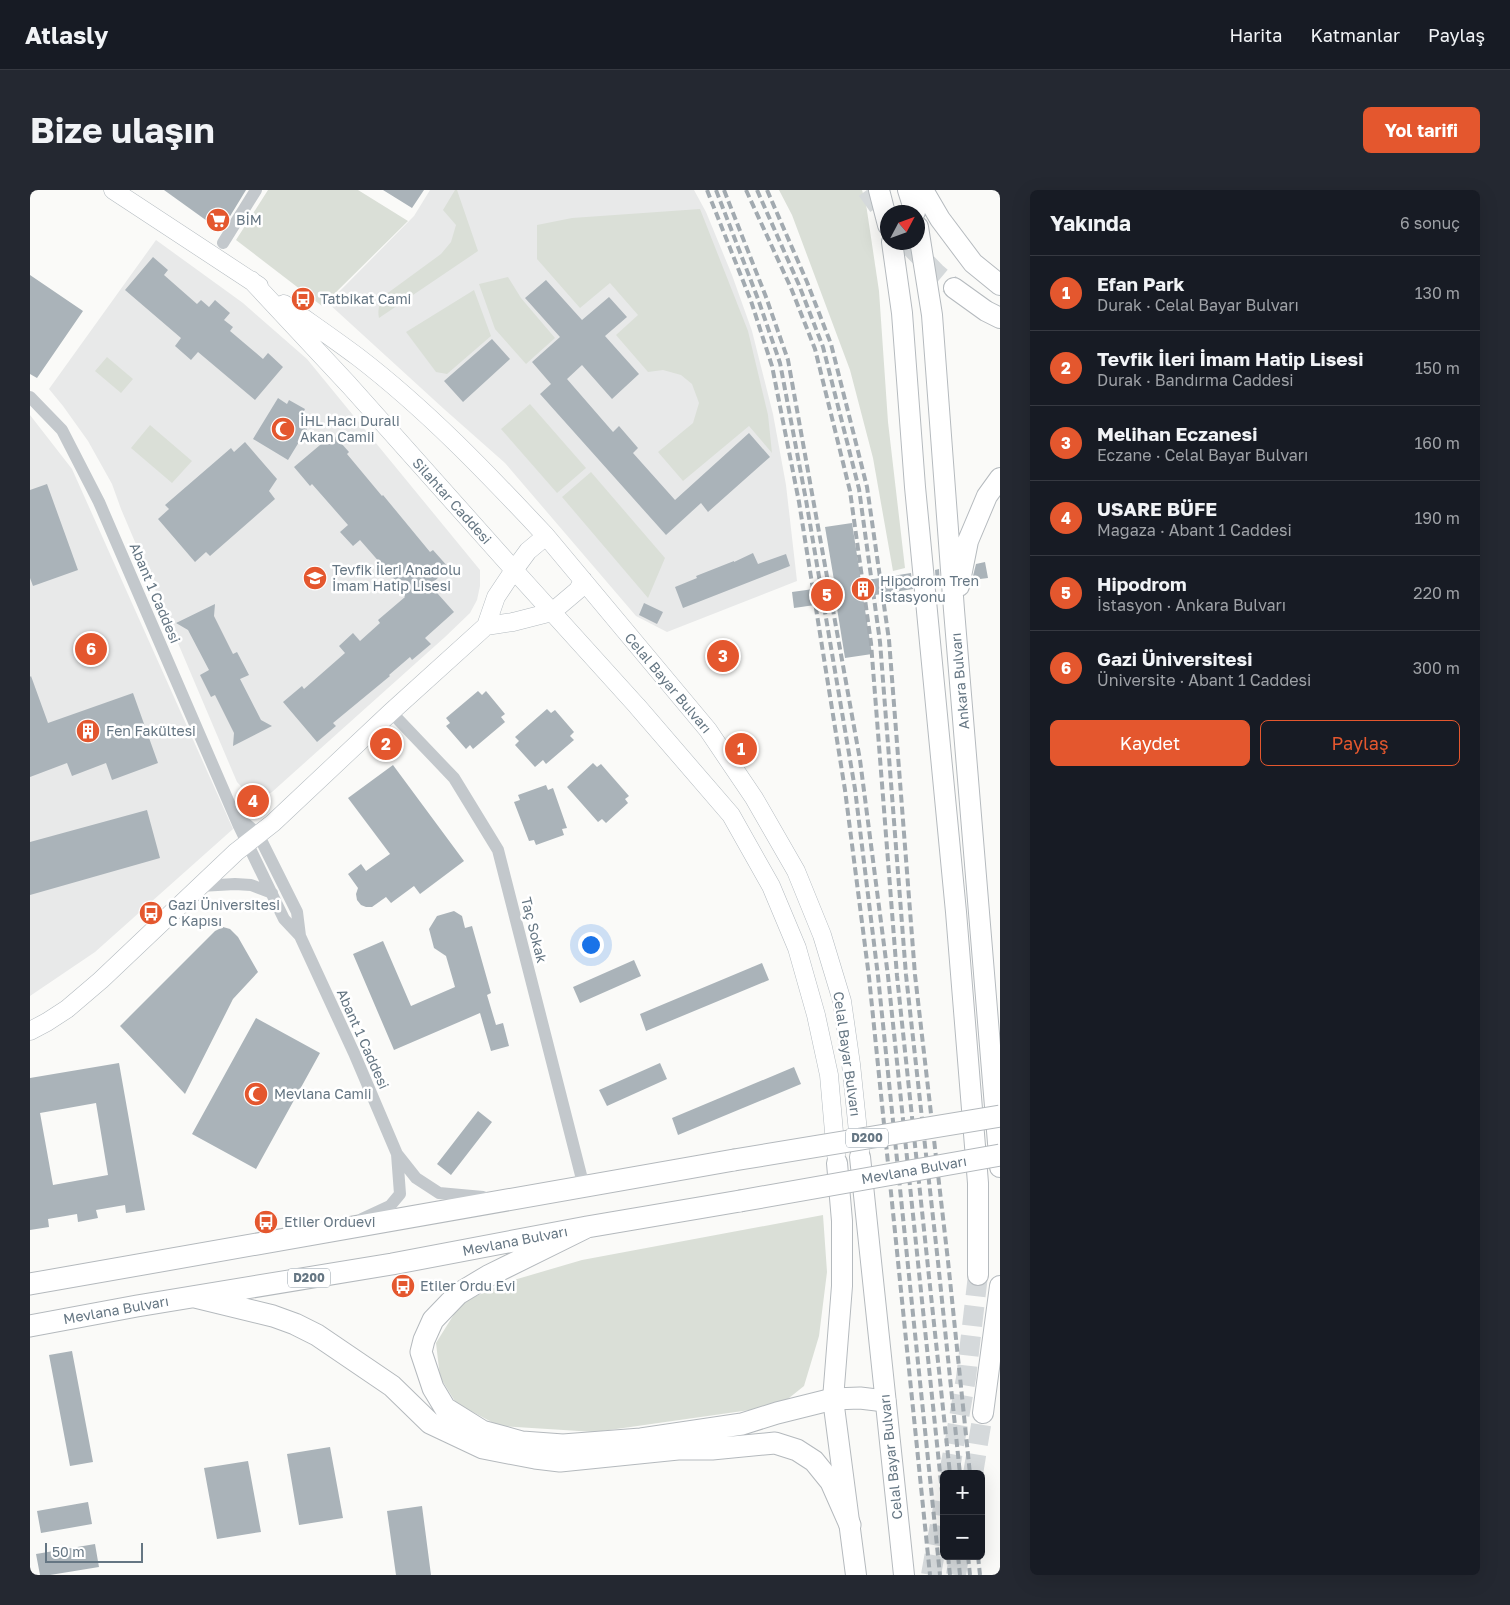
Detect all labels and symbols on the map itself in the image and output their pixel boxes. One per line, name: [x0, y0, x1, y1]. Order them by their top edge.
north arrow: [880, 205, 925, 250]
supermarket icon: BİM: [205, 207, 231, 233]
place label: BİM: [236, 211, 262, 228]
bus stop icon: Tatbikat Cami: [290, 286, 316, 312]
place label: Tatbikat Cami: [320, 290, 411, 307]
place label: İHL Hacı Durali Akan Camii: [300, 412, 400, 445]
mosque icon: İHL Hacı Durali Akan Camii: [270, 416, 296, 442]
street label: Silahtar Caddesi: [409, 454, 495, 547]
street label: Abant 1 Caddesi: [127, 540, 184, 646]
place label: Tevfik İleri Anadolu İmam Hatip Lisesi: [332, 561, 461, 594]
school or university icon: Tevfik İleri Anadolu İmam Hatip Lisesi: [302, 565, 328, 591]
place label: Hipodrom Tren İstasyonu: [880, 572, 979, 605]
pin: 5: [811, 576, 843, 614]
building icon: Hipodrom Tren İstasyonu: [850, 576, 876, 602]
street label: Celal Bayar Bulvarı: [621, 629, 715, 736]
pin: 6: [75, 630, 107, 668]
street label: Ankara Bulvarı: [947, 632, 972, 730]
pin: 3: [707, 637, 739, 675]
building icon: Fen Fakültesi: [75, 718, 101, 744]
place label: Fen Fakültesi: [106, 722, 196, 739]
pin: 2: [370, 725, 402, 763]
pin: 1: [725, 730, 757, 768]
pin: 4: [237, 782, 269, 820]
street label: Taç Sokak: [518, 895, 551, 965]
place label: Gazi Üniversitesi C Kapısı: [168, 896, 280, 929]
bus stop icon: Gazi Üniversitesi C Kapısı: [138, 900, 164, 926]
your location: [578, 932, 604, 958]
street label: Abant 1 Caddesi: [334, 986, 393, 1091]
street label: Celal Bayar Bulvarı: [830, 990, 865, 1117]
mosque icon: Mevlana Camii: [243, 1081, 269, 1107]
place label: Mevlana Camii: [274, 1085, 371, 1102]
road number: D200: [846, 1128, 888, 1148]
street label: Mevlana Bulvarı: [860, 1152, 968, 1187]
bus stop icon: Etiler Orduevi: [253, 1209, 279, 1235]
place label: Etiler Orduevi: [284, 1213, 376, 1230]
street label: Mevlana Bulvarı: [461, 1222, 569, 1259]
road number: D200: [288, 1268, 330, 1288]
bus stop icon: Etiler Ordu Evi: [390, 1273, 416, 1299]
place label: Etiler Ordu Evi: [420, 1277, 516, 1294]
street label: Mevlana Bulvarı: [62, 1292, 170, 1327]
street label: Celal Bayar Bulvarı: [875, 1394, 906, 1521]
scale bar: [45, 1540, 142, 1563]

